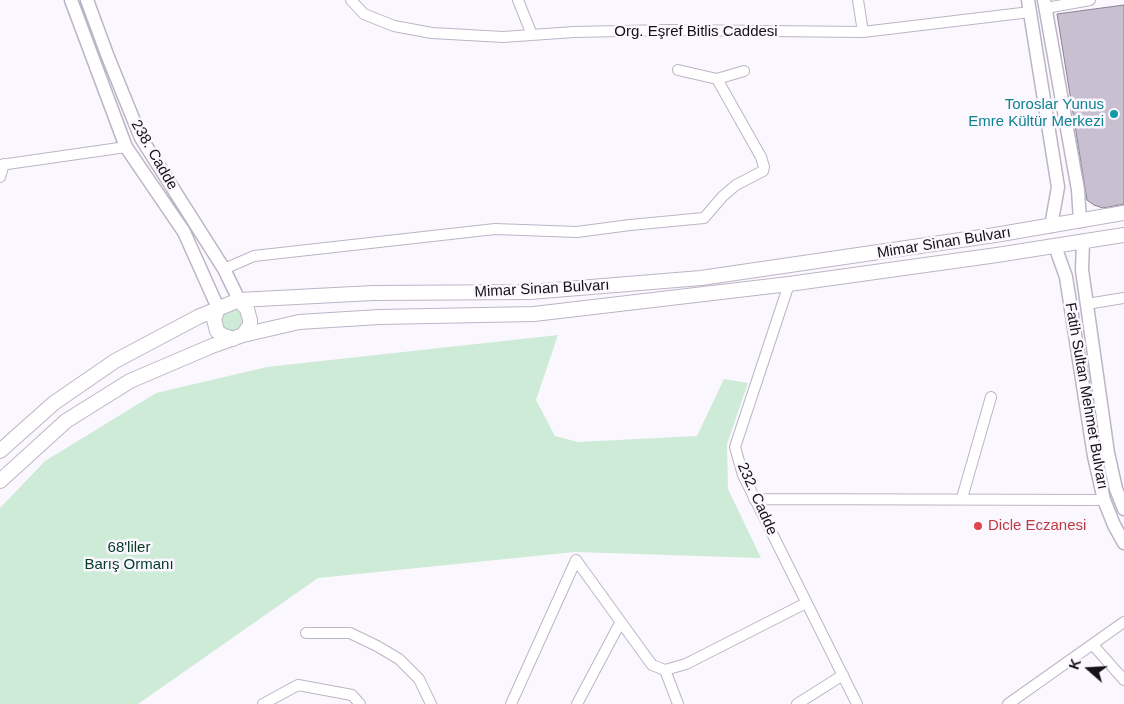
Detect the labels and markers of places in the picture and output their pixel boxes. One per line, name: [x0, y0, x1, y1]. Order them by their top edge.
place label: Toroslar Yunus Emre Kültür Merkezi: [968, 96, 1104, 131]
marker: Toroslar Yunus Emre Kültür Merkezi: [1108, 108, 1120, 120]
place label: Dicle Eczanesi: [988, 517, 1086, 535]
marker: Dicle Eczanesi: [972, 520, 984, 532]

